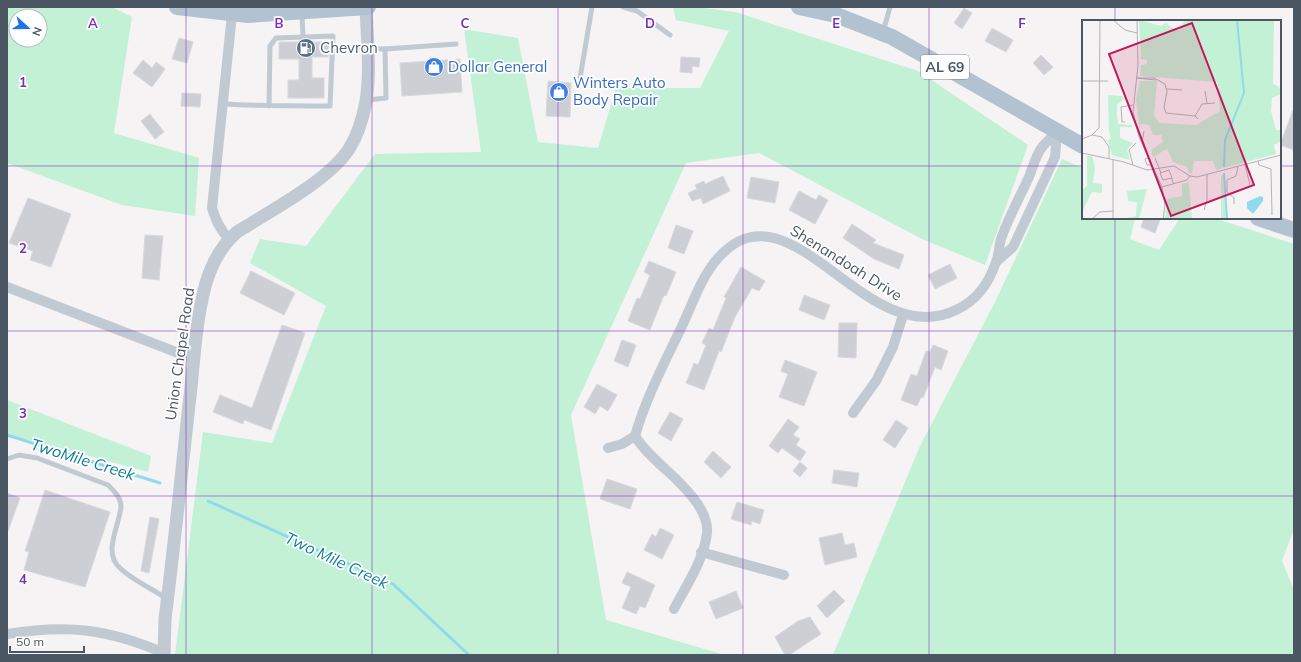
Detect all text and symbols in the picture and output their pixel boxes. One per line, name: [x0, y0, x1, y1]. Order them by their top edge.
north arrow: [8, 8, 48, 48]
text: A: [88, 15, 98, 31]
text: B: [275, 15, 284, 31]
text: C: [461, 15, 470, 31]
text: D: [645, 15, 655, 31]
text: E: [832, 15, 840, 31]
text: F: [1018, 15, 1026, 31]
inset map: [1082, 20, 1281, 219]
text: N: [29, 25, 45, 38]
fuel station icon: Chevron: [295, 37, 317, 59]
place label: Chevron: [320, 38, 378, 57]
road number: AL 69: [921, 55, 969, 79]
shop icon: Dollar General: [423, 56, 445, 78]
place label: Dollar General: [448, 57, 547, 76]
place label: Winters Auto Body Repair: [573, 73, 666, 109]
text: 1: [19, 74, 27, 90]
shop icon: Winters Auto Body Repair: [548, 81, 570, 103]
street label: Shenandoah Drive: [787, 221, 906, 305]
text: 2: [19, 240, 27, 256]
street label: Union Chapel Road: [161, 286, 198, 422]
text: 3: [19, 405, 27, 421]
water label: TwoMile Creek: [28, 434, 138, 485]
water label: Two Mile Creek: [282, 527, 393, 593]
text: 4: [19, 571, 27, 587]
scale bar: [10, 628, 84, 654]
text: 50 m: [16, 634, 44, 649]

